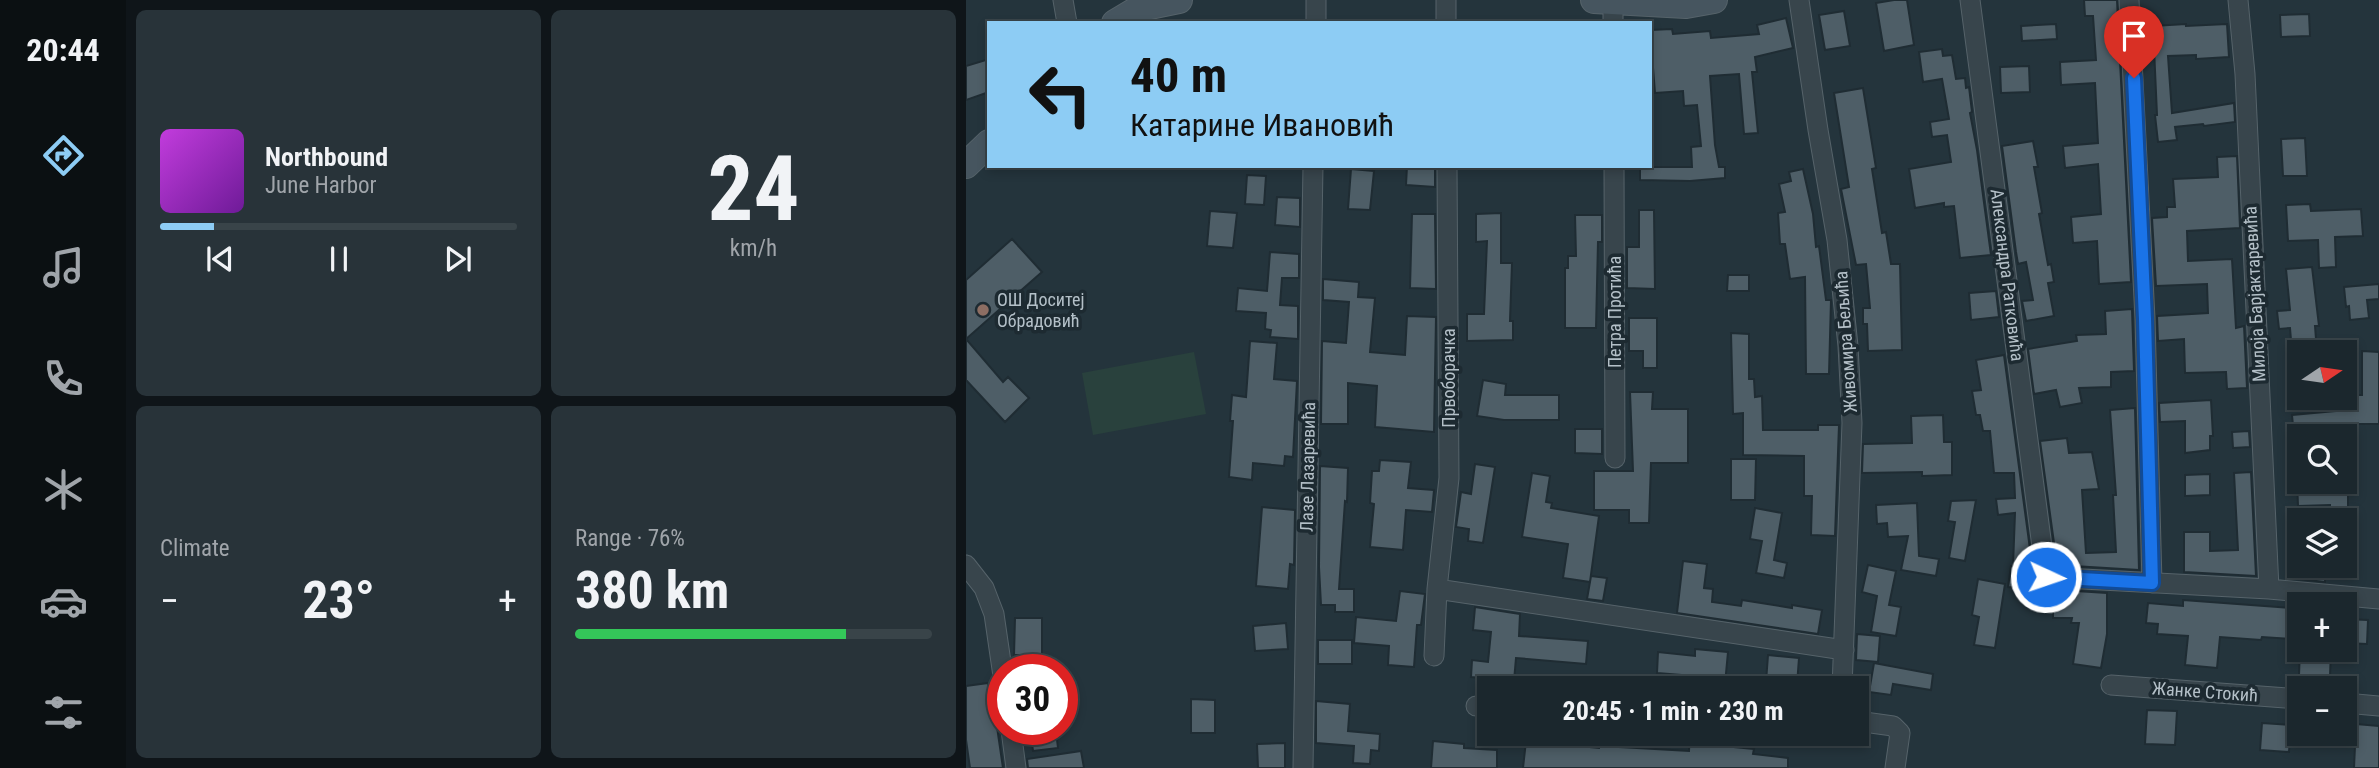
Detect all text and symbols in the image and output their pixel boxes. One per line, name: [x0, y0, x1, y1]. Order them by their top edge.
pin: [2104, 6, 2164, 78]
icon: arrive: [2115, 17, 2153, 55]
text: 20:44: [26, 31, 100, 69]
text: 40 m: [1130, 47, 1227, 104]
icon: left: [1015, 49, 1106, 140]
text: Катарине Ивановић: [1130, 106, 1394, 144]
icon: directions: [39, 131, 88, 180]
text: 24: [708, 136, 799, 242]
text: Northbound: [265, 142, 388, 172]
text: June Harbor: [265, 172, 377, 199]
street label: Александра Ратковића: [1987, 188, 2028, 362]
street label: Милоја Барјактаревића: [2239, 206, 2270, 382]
text: km/h: [730, 235, 777, 262]
icon: previous: [201, 240, 239, 278]
icon: pause: [320, 240, 358, 278]
icon: next: [439, 240, 477, 278]
icon: music: [39, 243, 88, 292]
street label: Петра Протића: [1604, 256, 1625, 368]
street label: Живомира Бељића: [1830, 270, 1861, 414]
place label: ОШ Доситеј Обрадовић: [997, 289, 1084, 331]
marker: ОШ Доситеј Обрадовић: [975, 302, 991, 318]
street label: Првоборачка: [1438, 328, 1459, 428]
north arrow: [2287, 340, 2357, 410]
map controls: [2287, 340, 2357, 746]
icon: phone: [39, 354, 88, 403]
street label: Лазе Лазаревића: [1296, 402, 1319, 532]
button: search: [2287, 424, 2357, 494]
icon: climate: [39, 465, 88, 514]
button: layers: [2287, 508, 2357, 578]
text: Range · 76%: [575, 525, 685, 552]
text: Climate: [160, 535, 230, 562]
position arrow: [2009, 540, 2083, 614]
text: 380 km: [575, 560, 729, 621]
text: 23°: [302, 570, 375, 631]
icon: car: [39, 577, 88, 626]
text: −: [160, 579, 179, 623]
text: +: [498, 579, 517, 623]
button: +: [2287, 592, 2357, 662]
speed limit sign: 30: [987, 654, 1078, 745]
button: −: [2287, 676, 2357, 746]
street label: Жанке Стокић: [2151, 677, 2259, 706]
icon: filters: [39, 688, 88, 737]
text: 20:45 · 1 min · 230 m: [1563, 696, 1783, 726]

